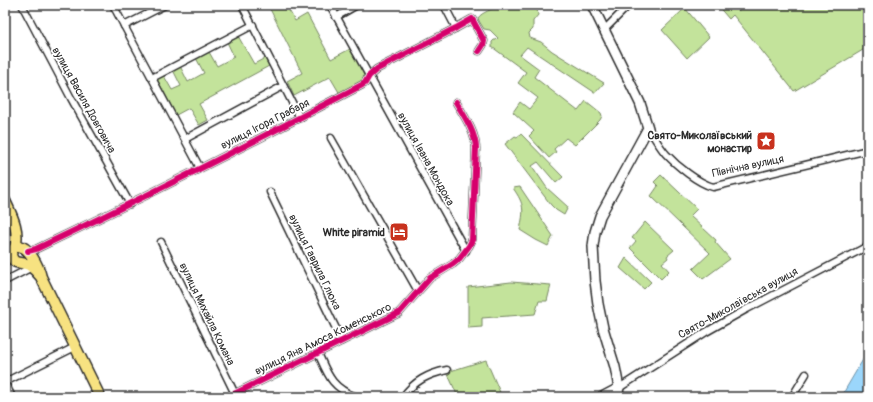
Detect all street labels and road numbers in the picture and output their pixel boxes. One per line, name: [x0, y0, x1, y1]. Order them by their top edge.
street label: вулиця Василя Довговича: [49, 45, 119, 155]
street label: вулиця Ігоря Грабаря: [218, 96, 312, 152]
street label: вулиця Івана Мондока: [395, 110, 457, 208]
street label: Північна вулиця: [711, 152, 785, 180]
street label: вулиця Гаврила Глюка: [286, 212, 344, 312]
street label: вулиця Михайла Комана: [177, 261, 237, 367]
street label: Свято-Миколаївська вулиця: [676, 265, 800, 341]
street label: вулиця Яна Амоса Коменського: [253, 300, 393, 378]

